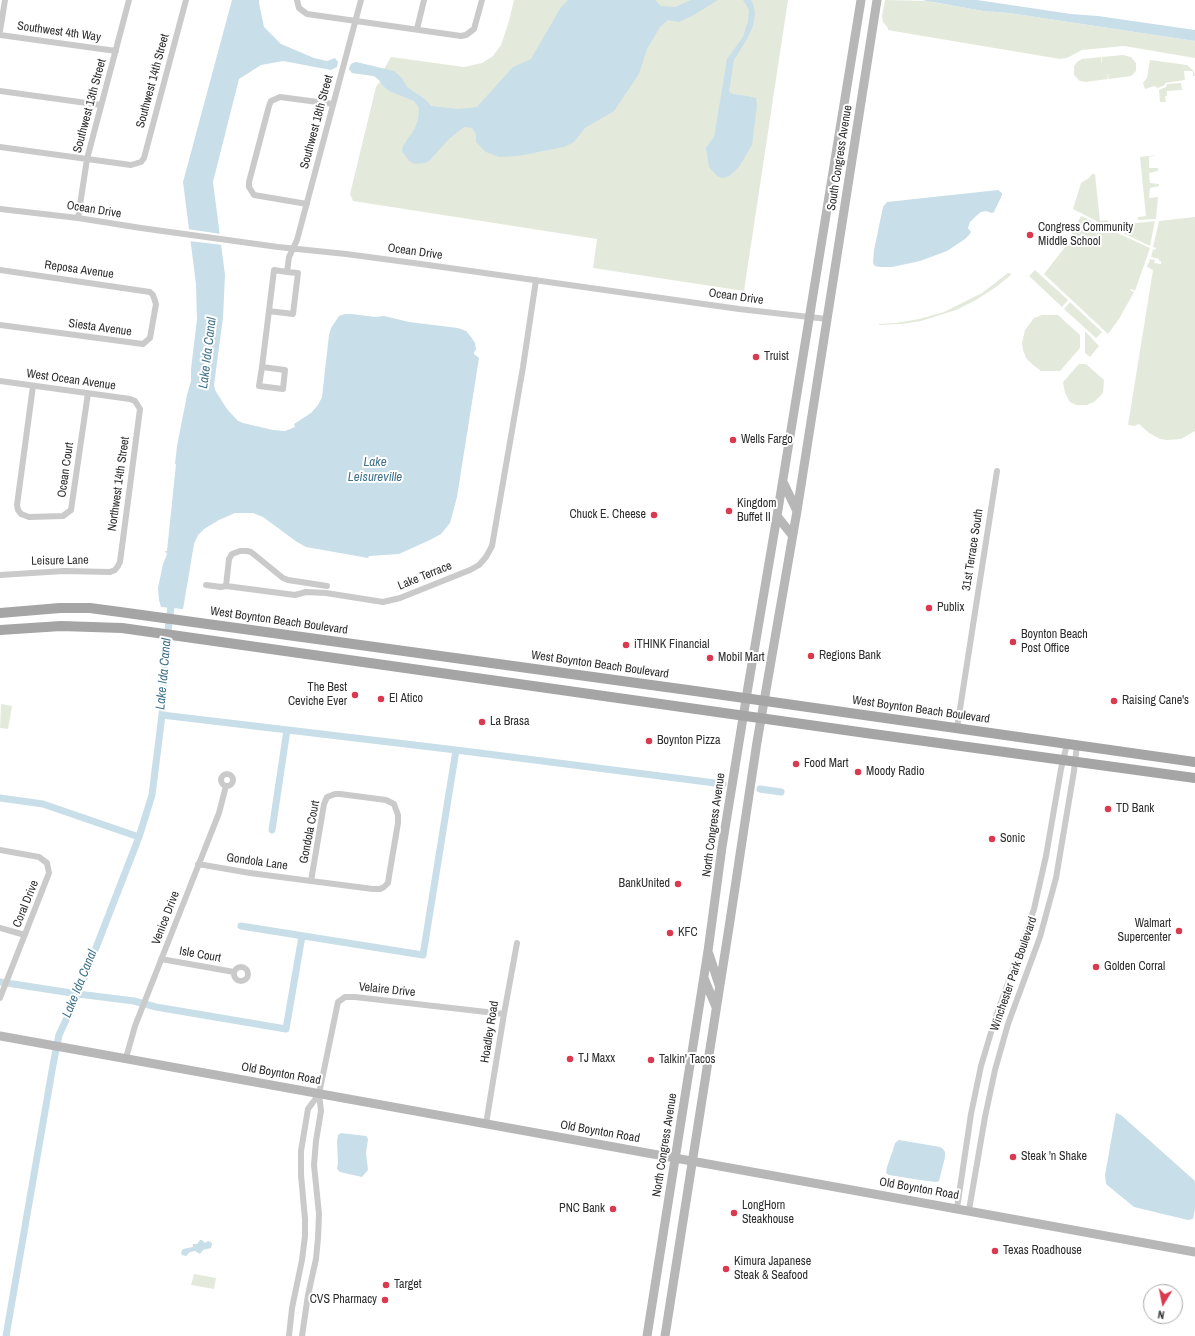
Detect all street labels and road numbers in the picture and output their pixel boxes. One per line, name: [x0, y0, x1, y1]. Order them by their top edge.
street label: Southwest 4th Way: [16, 19, 102, 45]
street label: Southwest 14th Street: [134, 32, 172, 130]
street label: Southwest 13th Street: [71, 57, 109, 155]
street label: Southwest 18th Street: [298, 73, 336, 171]
street label: South Congress Avenue: [825, 104, 855, 212]
street label: Ocean Drive: [66, 199, 122, 221]
street label: Ocean Drive: [387, 241, 443, 263]
street label: Reposa Avenue: [43, 258, 115, 282]
street label: Ocean Drive: [708, 286, 764, 308]
street label: Siesta Avenue: [67, 316, 133, 340]
street label: West Ocean Avenue: [25, 367, 117, 393]
street label: Northwest 14th Street: [105, 436, 133, 532]
street label: Ocean Court: [55, 441, 77, 499]
street label: 31st Terrace South: [959, 508, 987, 592]
street label: Leisure Lane: [31, 553, 89, 569]
street label: Lake Terrace: [396, 559, 454, 593]
street label: West Boynton Beach Boulevard: [209, 604, 349, 638]
street label: West Boynton Beach Boulevard: [530, 648, 670, 682]
street label: West Boynton Beach Boulevard: [851, 693, 991, 727]
street label: North Congress Avenue: [700, 772, 728, 878]
street label: Gondola Court: [297, 799, 323, 865]
street label: Gondola Lane: [225, 851, 289, 873]
street label: Coral Drive: [10, 878, 42, 930]
street label: Venice Drive: [149, 889, 183, 947]
street label: Winchester Park Boulevard: [988, 915, 1040, 1033]
street label: Isle Court: [178, 944, 222, 966]
street label: Velaire Drive: [358, 980, 416, 1000]
street label: Hoadley Road: [478, 1000, 502, 1064]
street label: Old Boynton Road: [240, 1060, 322, 1088]
street label: North Congress Avenue: [650, 1092, 680, 1198]
street label: Old Boynton Road: [559, 1118, 641, 1146]
street label: Old Boynton Road: [878, 1175, 960, 1203]

